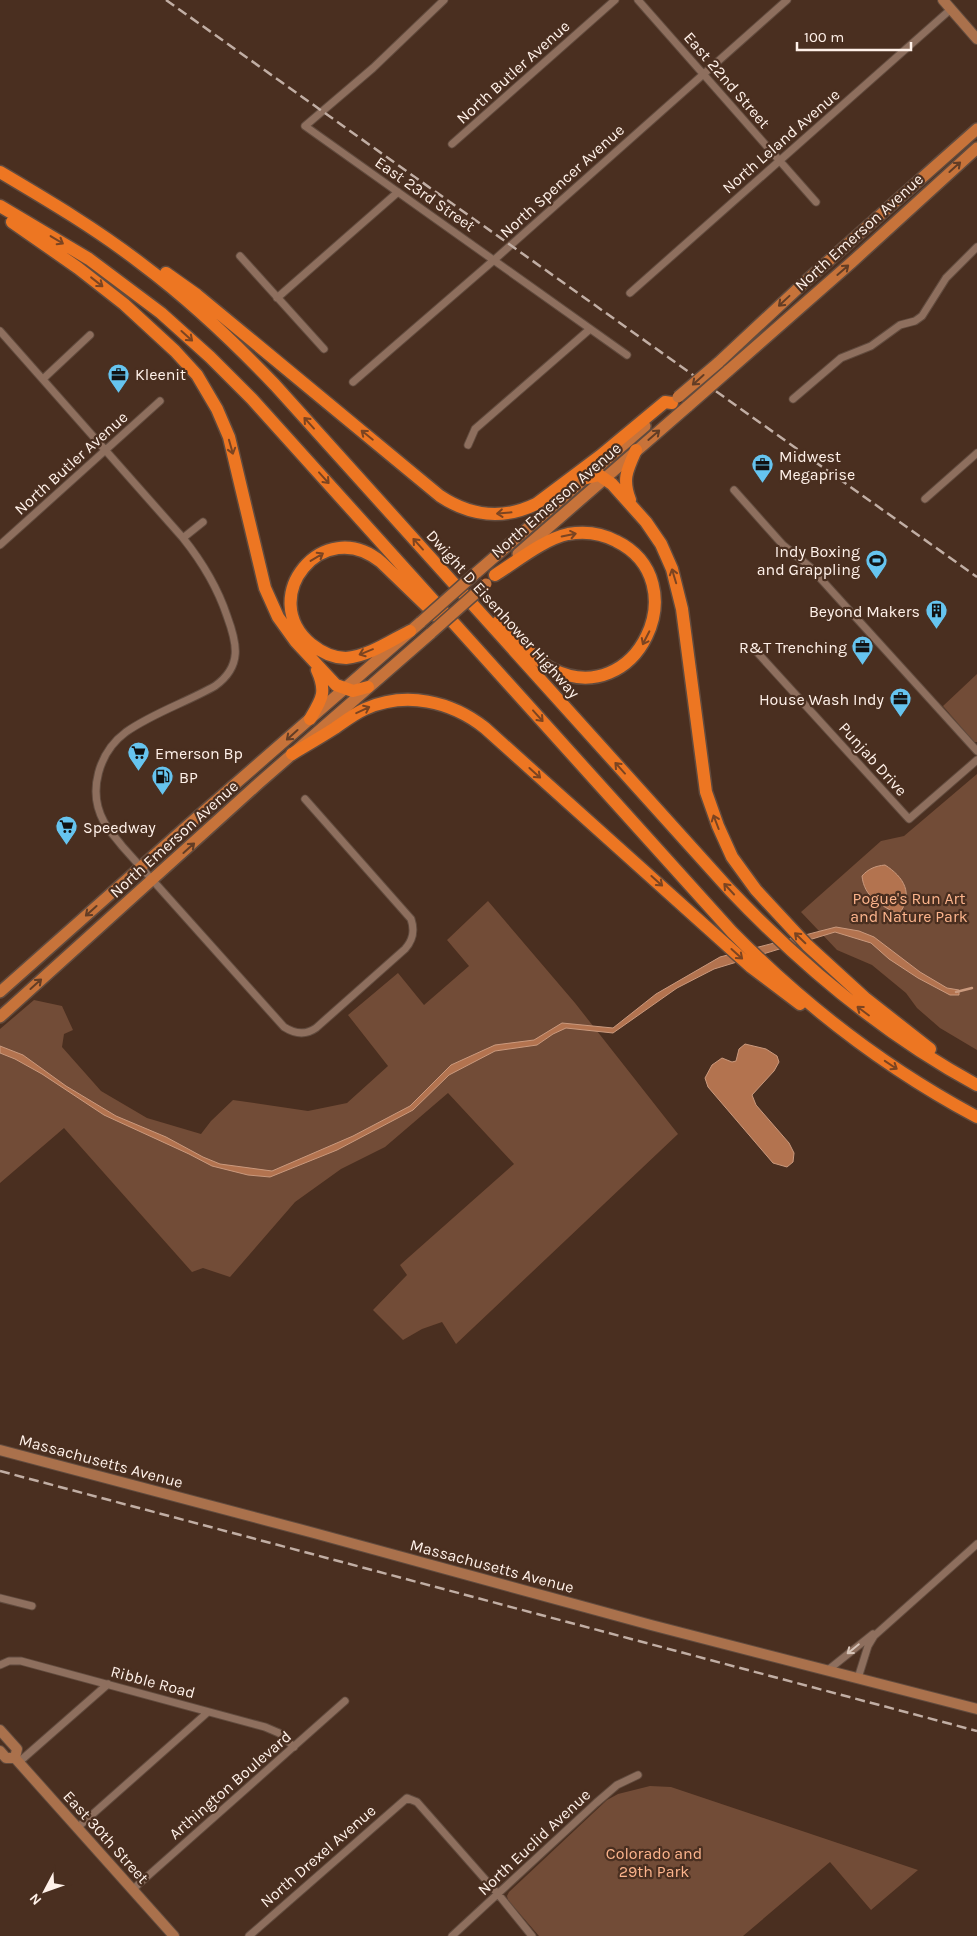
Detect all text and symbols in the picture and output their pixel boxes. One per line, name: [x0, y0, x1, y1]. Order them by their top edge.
street label: North Butler Avenue: [453, 16, 573, 128]
scale bar: [797, 20, 911, 52]
street label: East 22nd Street: [680, 28, 774, 132]
text: 100 m: [804, 28, 844, 46]
street label: North Leland Avenue: [718, 85, 844, 197]
street label: North Spencer Avenue: [496, 120, 628, 242]
street label: East 23rd Street: [371, 152, 479, 236]
one-way arrow: [949, 162, 962, 173]
street label: North Emerson Avenue: [791, 169, 927, 295]
one-way arrow: [49, 235, 63, 245]
one-way arrow: [837, 264, 850, 275]
one-way arrow: [90, 277, 103, 288]
one-way arrow: [778, 295, 790, 307]
one-way arrow: [180, 331, 193, 342]
office icon: Kleenit: [107, 362, 131, 393]
place label: Kleenit: [135, 365, 186, 384]
one-way arrow: [692, 374, 705, 385]
street label: North Butler Avenue: [11, 407, 131, 519]
one-way arrow: [303, 416, 315, 429]
one-way arrow: [648, 429, 661, 440]
one-way arrow: [361, 430, 374, 441]
one-way arrow: [227, 438, 237, 454]
street label: North Emerson Avenue: [487, 438, 625, 562]
place label: Midwest Megaprise: [779, 447, 855, 484]
office icon: Midwest Megaprise: [751, 453, 775, 484]
one-way arrow: [318, 472, 330, 485]
one-way arrow: [496, 509, 512, 518]
street label: Dwight D Eisenhower Highway: [422, 526, 584, 702]
one-way arrow: [560, 530, 576, 539]
one-way arrow: [412, 537, 423, 550]
place label: Indy Boxing and Grappling: [757, 542, 860, 579]
sports icon: Indy Boxing and Grappling: [864, 548, 888, 579]
one-way arrow: [309, 551, 323, 561]
one-way arrow: [668, 569, 678, 585]
building icon: Beyond Makers: [924, 599, 948, 630]
place label: Beyond Makers: [809, 602, 920, 621]
one-way arrow: [641, 630, 651, 645]
office icon: R&T Trenching: [851, 635, 875, 666]
place label: R&T Trenching: [739, 638, 847, 657]
one-way arrow: [359, 648, 374, 658]
office icon: House Wash Indy: [888, 687, 912, 718]
place label: House Wash Indy: [759, 690, 885, 709]
one-way arrow: [356, 705, 371, 715]
one-way arrow: [532, 710, 544, 723]
street label: Punjab Drive: [835, 718, 911, 800]
one-way arrow: [286, 729, 299, 741]
supermarket icon: Emerson Bp: [127, 741, 151, 772]
place label: Emerson Bp: [155, 744, 243, 763]
one-way arrow: [614, 762, 626, 775]
fuel station icon: BP: [151, 765, 175, 796]
one-way arrow: [529, 767, 542, 779]
place label: BP: [179, 768, 198, 787]
street label: North Emerson Avenue: [106, 776, 242, 902]
supermarket icon: Speedway: [55, 815, 79, 846]
one-way arrow: [711, 815, 720, 830]
place label: Speedway: [83, 818, 156, 837]
one-way arrow: [183, 842, 196, 853]
one-way arrow: [650, 876, 663, 887]
one-way arrow: [723, 882, 735, 895]
park label: Pogue's Run Art and Nature Park: [850, 889, 968, 926]
one-way arrow: [85, 905, 98, 916]
one-way arrow: [794, 932, 806, 944]
one-way arrow: [730, 948, 743, 960]
one-way arrow: [30, 978, 43, 990]
one-way arrow: [856, 1006, 870, 1016]
one-way arrow: [884, 1060, 898, 1070]
street label: Massachusetts Avenue: [17, 1430, 185, 1492]
street label: Massachusetts Avenue: [408, 1535, 576, 1597]
one-way arrow: [847, 1644, 860, 1655]
street label: Ribble Road: [109, 1662, 197, 1702]
street label: Arthington Boulevard: [165, 1727, 295, 1843]
street label: North Euclid Avenue: [474, 1785, 594, 1899]
street label: East 30th Street: [59, 1787, 153, 1887]
street label: North Drexel Avenue: [256, 1801, 380, 1911]
park label: Colorado and 29th Park: [606, 1844, 702, 1881]
north arrow: [20, 1866, 70, 1916]
text: N: [26, 1890, 45, 1909]

